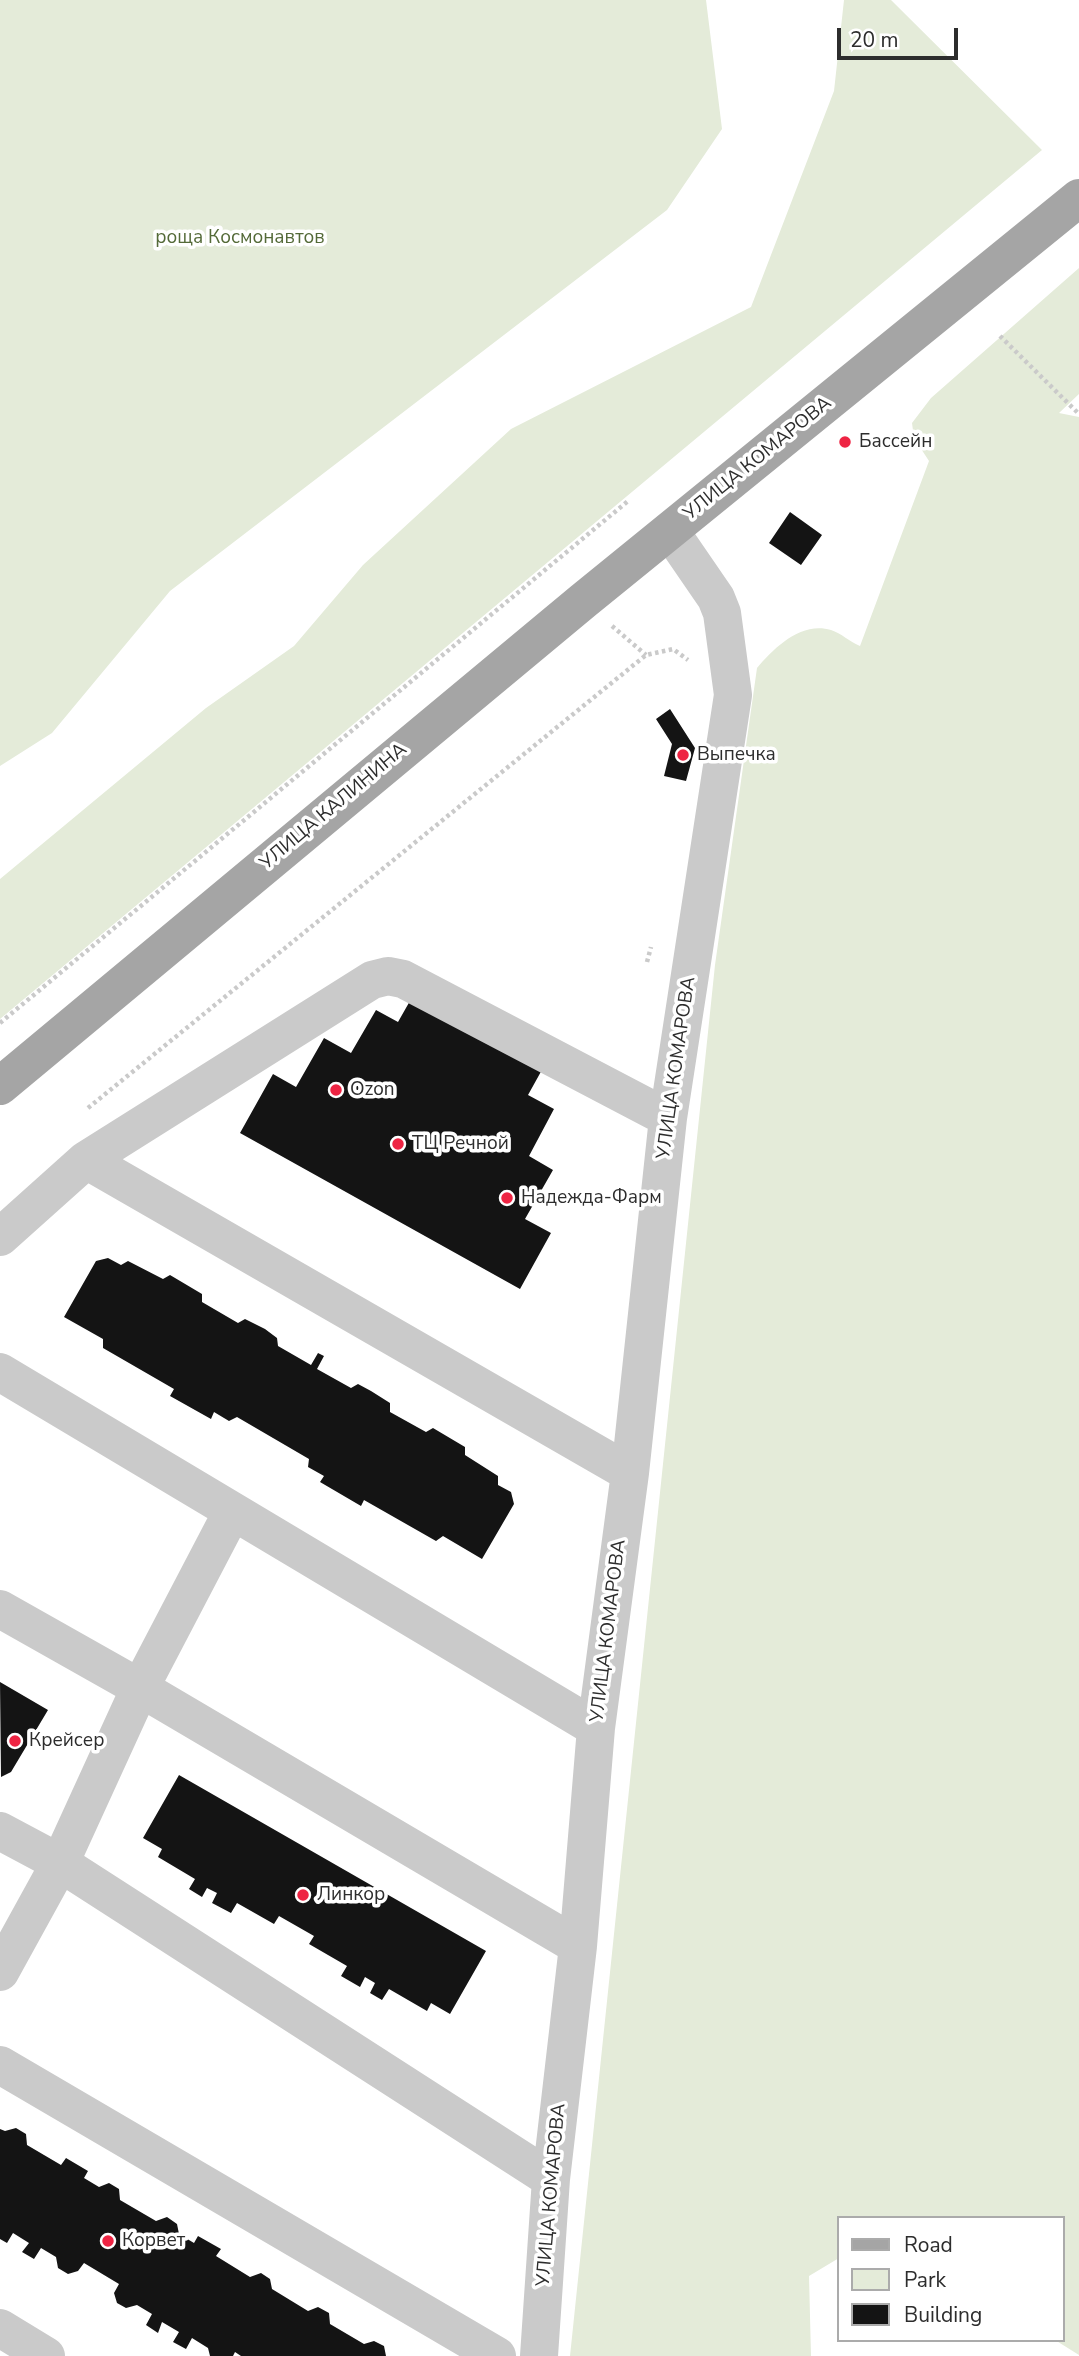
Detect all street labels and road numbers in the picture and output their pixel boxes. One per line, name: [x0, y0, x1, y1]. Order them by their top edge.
street label: УЛИЦА КОМАРОВА: [679, 392, 837, 526]
street label: УЛИЦА КАЛИНИНА: [256, 739, 412, 875]
street label: УЛИЦА КОМАРОВА: [653, 975, 701, 1161]
street label: УЛИЦА КОМАРОВА: [586, 1538, 632, 1724]
street label: УЛИЦА КОМАРОВА: [533, 2102, 571, 2288]

